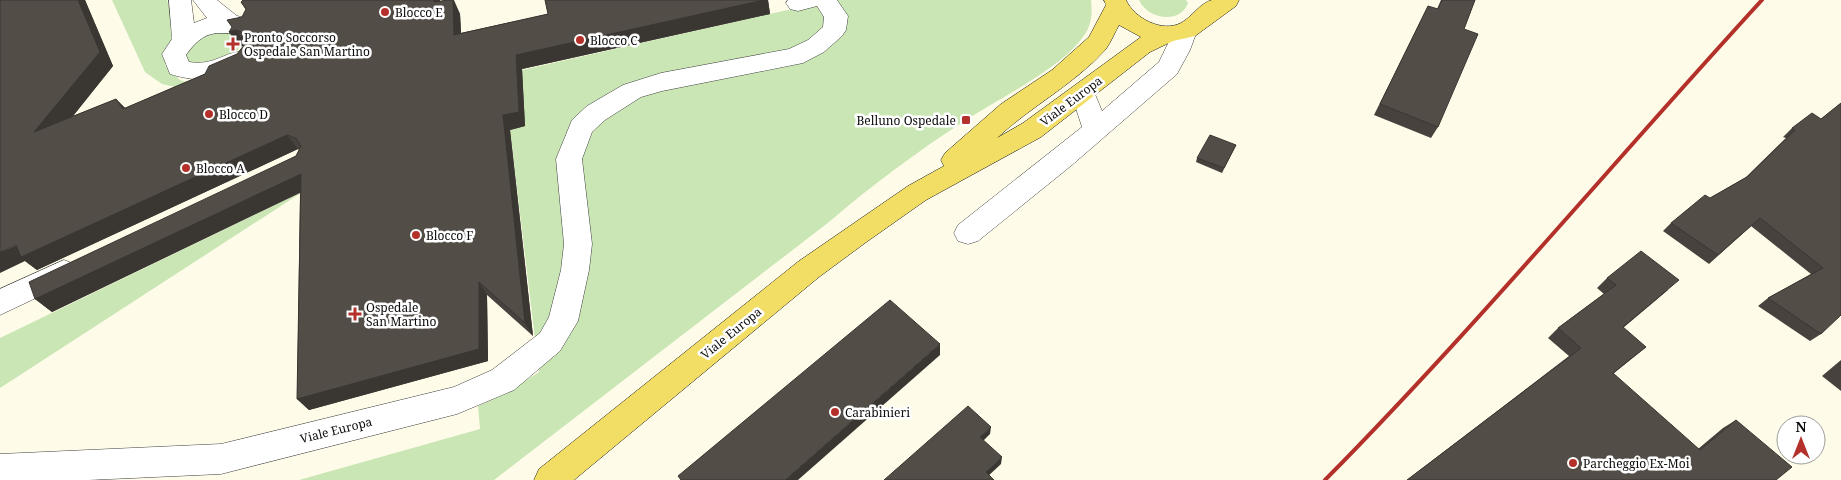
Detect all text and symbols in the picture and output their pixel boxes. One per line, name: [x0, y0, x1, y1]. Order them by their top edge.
place label: Blocco E: [395, 4, 443, 21]
marker: Blocco E: [379, 6, 391, 18]
place label: Pronto Soccorso Ospedale San Martino: [244, 29, 370, 60]
place label: Blocco C: [590, 32, 638, 49]
marker: Blocco C: [574, 34, 586, 46]
marker: Pronto Soccorso Ospedale San Martino: [226, 37, 240, 51]
street label: Viale Europa: [1036, 72, 1106, 130]
place label: Blocco D: [219, 106, 268, 123]
marker: Blocco D: [203, 108, 215, 120]
place label: Belluno Ospedale: [857, 112, 956, 129]
marker: Belluno Ospedale: [960, 114, 972, 126]
place label: Blocco A: [196, 160, 245, 177]
marker: Blocco A: [180, 162, 192, 174]
place label: Blocco F: [426, 227, 473, 244]
marker: Blocco F: [410, 229, 422, 241]
place label: Ospedale San Martino: [366, 299, 437, 330]
street label: Viale Europa: [697, 303, 765, 363]
marker: Ospedale San Martino: [348, 307, 362, 321]
place label: Carabinieri: [845, 404, 910, 421]
marker: Carabinieri: [829, 406, 841, 418]
street label: Viale Europa: [298, 413, 374, 447]
north arrow: [1776, 415, 1826, 465]
text: N: [1795, 417, 1807, 436]
place label: Parcheggio Ex-Moi: [1583, 455, 1690, 472]
marker: Parcheggio Ex-Moi: [1567, 457, 1579, 469]

